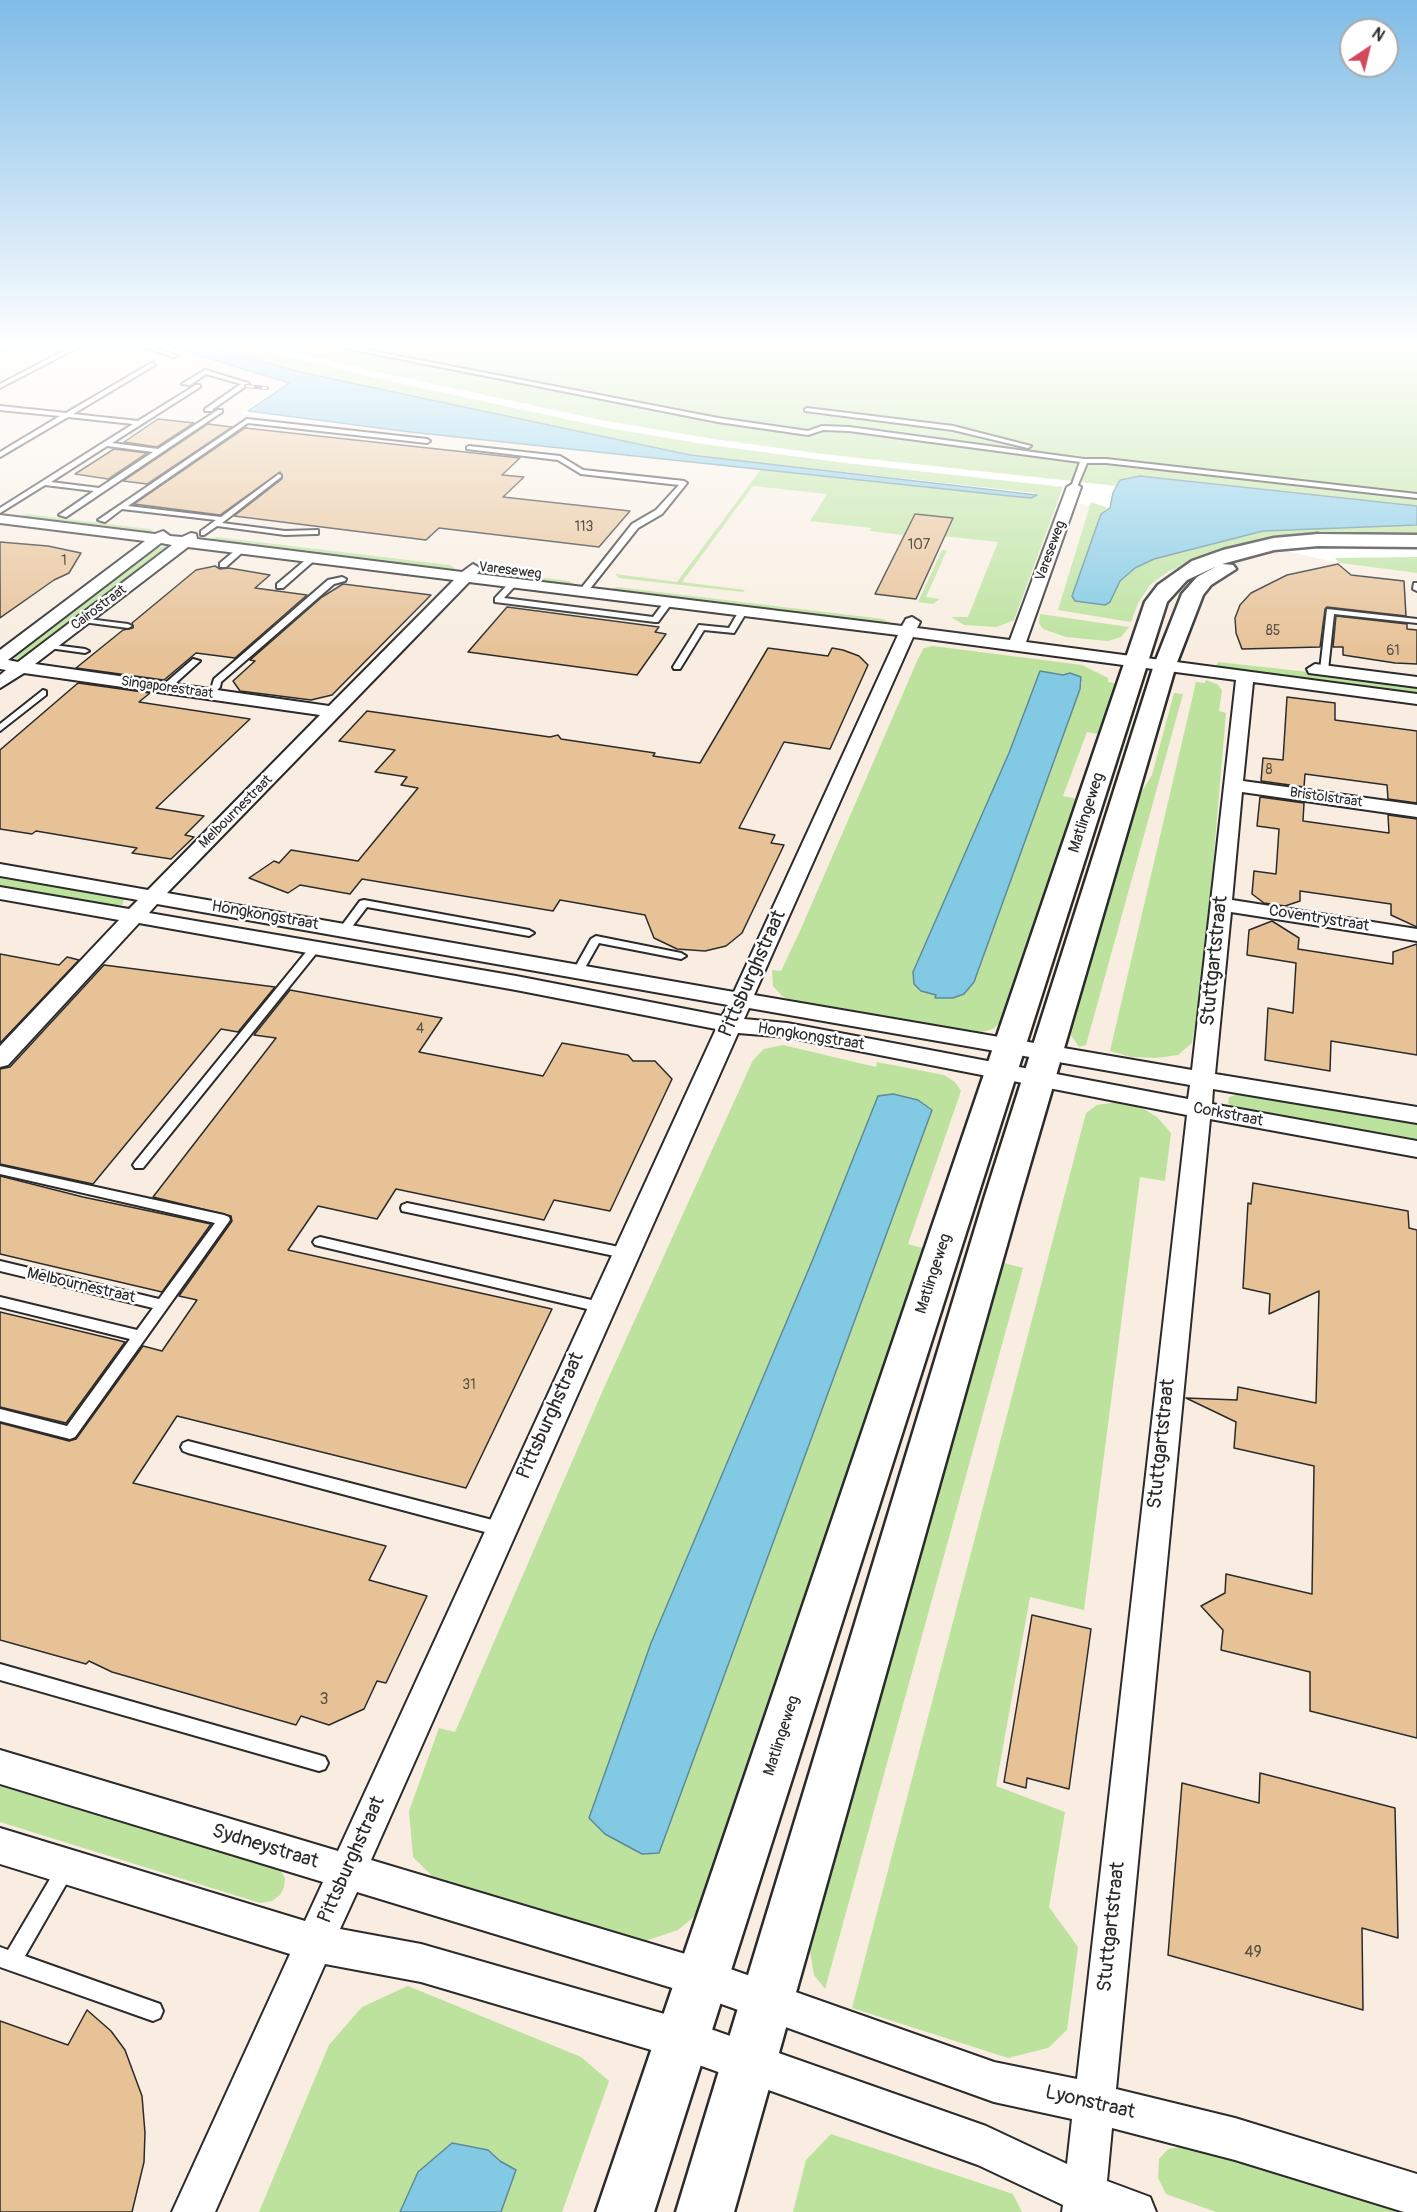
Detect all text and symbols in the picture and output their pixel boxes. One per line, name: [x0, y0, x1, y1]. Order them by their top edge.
north arrow: [1339, 18, 1399, 78]
text: N: [1368, 24, 1388, 46]
street label: Vareseweg: [1032, 518, 1070, 584]
house number: 113: [575, 519, 593, 535]
house number: 107: [908, 537, 930, 553]
house number: 1: [61, 553, 67, 569]
street label: Vareseweg: [478, 559, 542, 583]
street label: Cairostraat: [68, 582, 130, 634]
house number: 85: [1266, 623, 1280, 639]
house number: 61: [1386, 643, 1400, 659]
street label: Singaporestraat: [120, 673, 214, 703]
house number: 8: [1265, 762, 1273, 778]
street label: Matlingeweg: [1065, 770, 1109, 856]
street label: Melbournestraat: [196, 772, 276, 852]
street label: Bristolstraat: [1289, 785, 1363, 811]
street label: Stuttgartstraat: [1196, 895, 1234, 1027]
street label: Hongkongstraat: [210, 897, 320, 935]
street label: Coventrystraat: [1267, 902, 1371, 936]
street label: Pittsburghstraat: [714, 907, 792, 1041]
street label: Hongkongstraat: [756, 1019, 866, 1055]
house number: 4: [416, 1021, 424, 1037]
street label: Corkstraat: [1191, 1099, 1265, 1131]
street label: Matlingeweg: [912, 1231, 956, 1317]
street label: Melbournestraat: [25, 1264, 137, 1308]
street label: Pittsburghstraat: [512, 1349, 590, 1483]
house number: 31: [462, 1377, 476, 1393]
street label: Stuttgartstraat: [1143, 1378, 1181, 1510]
house number: 3: [320, 1690, 328, 1710]
street label: Matlingeweg: [760, 1693, 804, 1779]
street label: Pittsburghstraat: [313, 1793, 391, 1927]
street label: Sydneystraat: [209, 1819, 321, 1875]
street label: Stuttgartstraat: [1093, 1861, 1131, 1993]
house number: 49: [1244, 1943, 1262, 1963]
street label: Lyonstraat: [1043, 2081, 1137, 2125]

